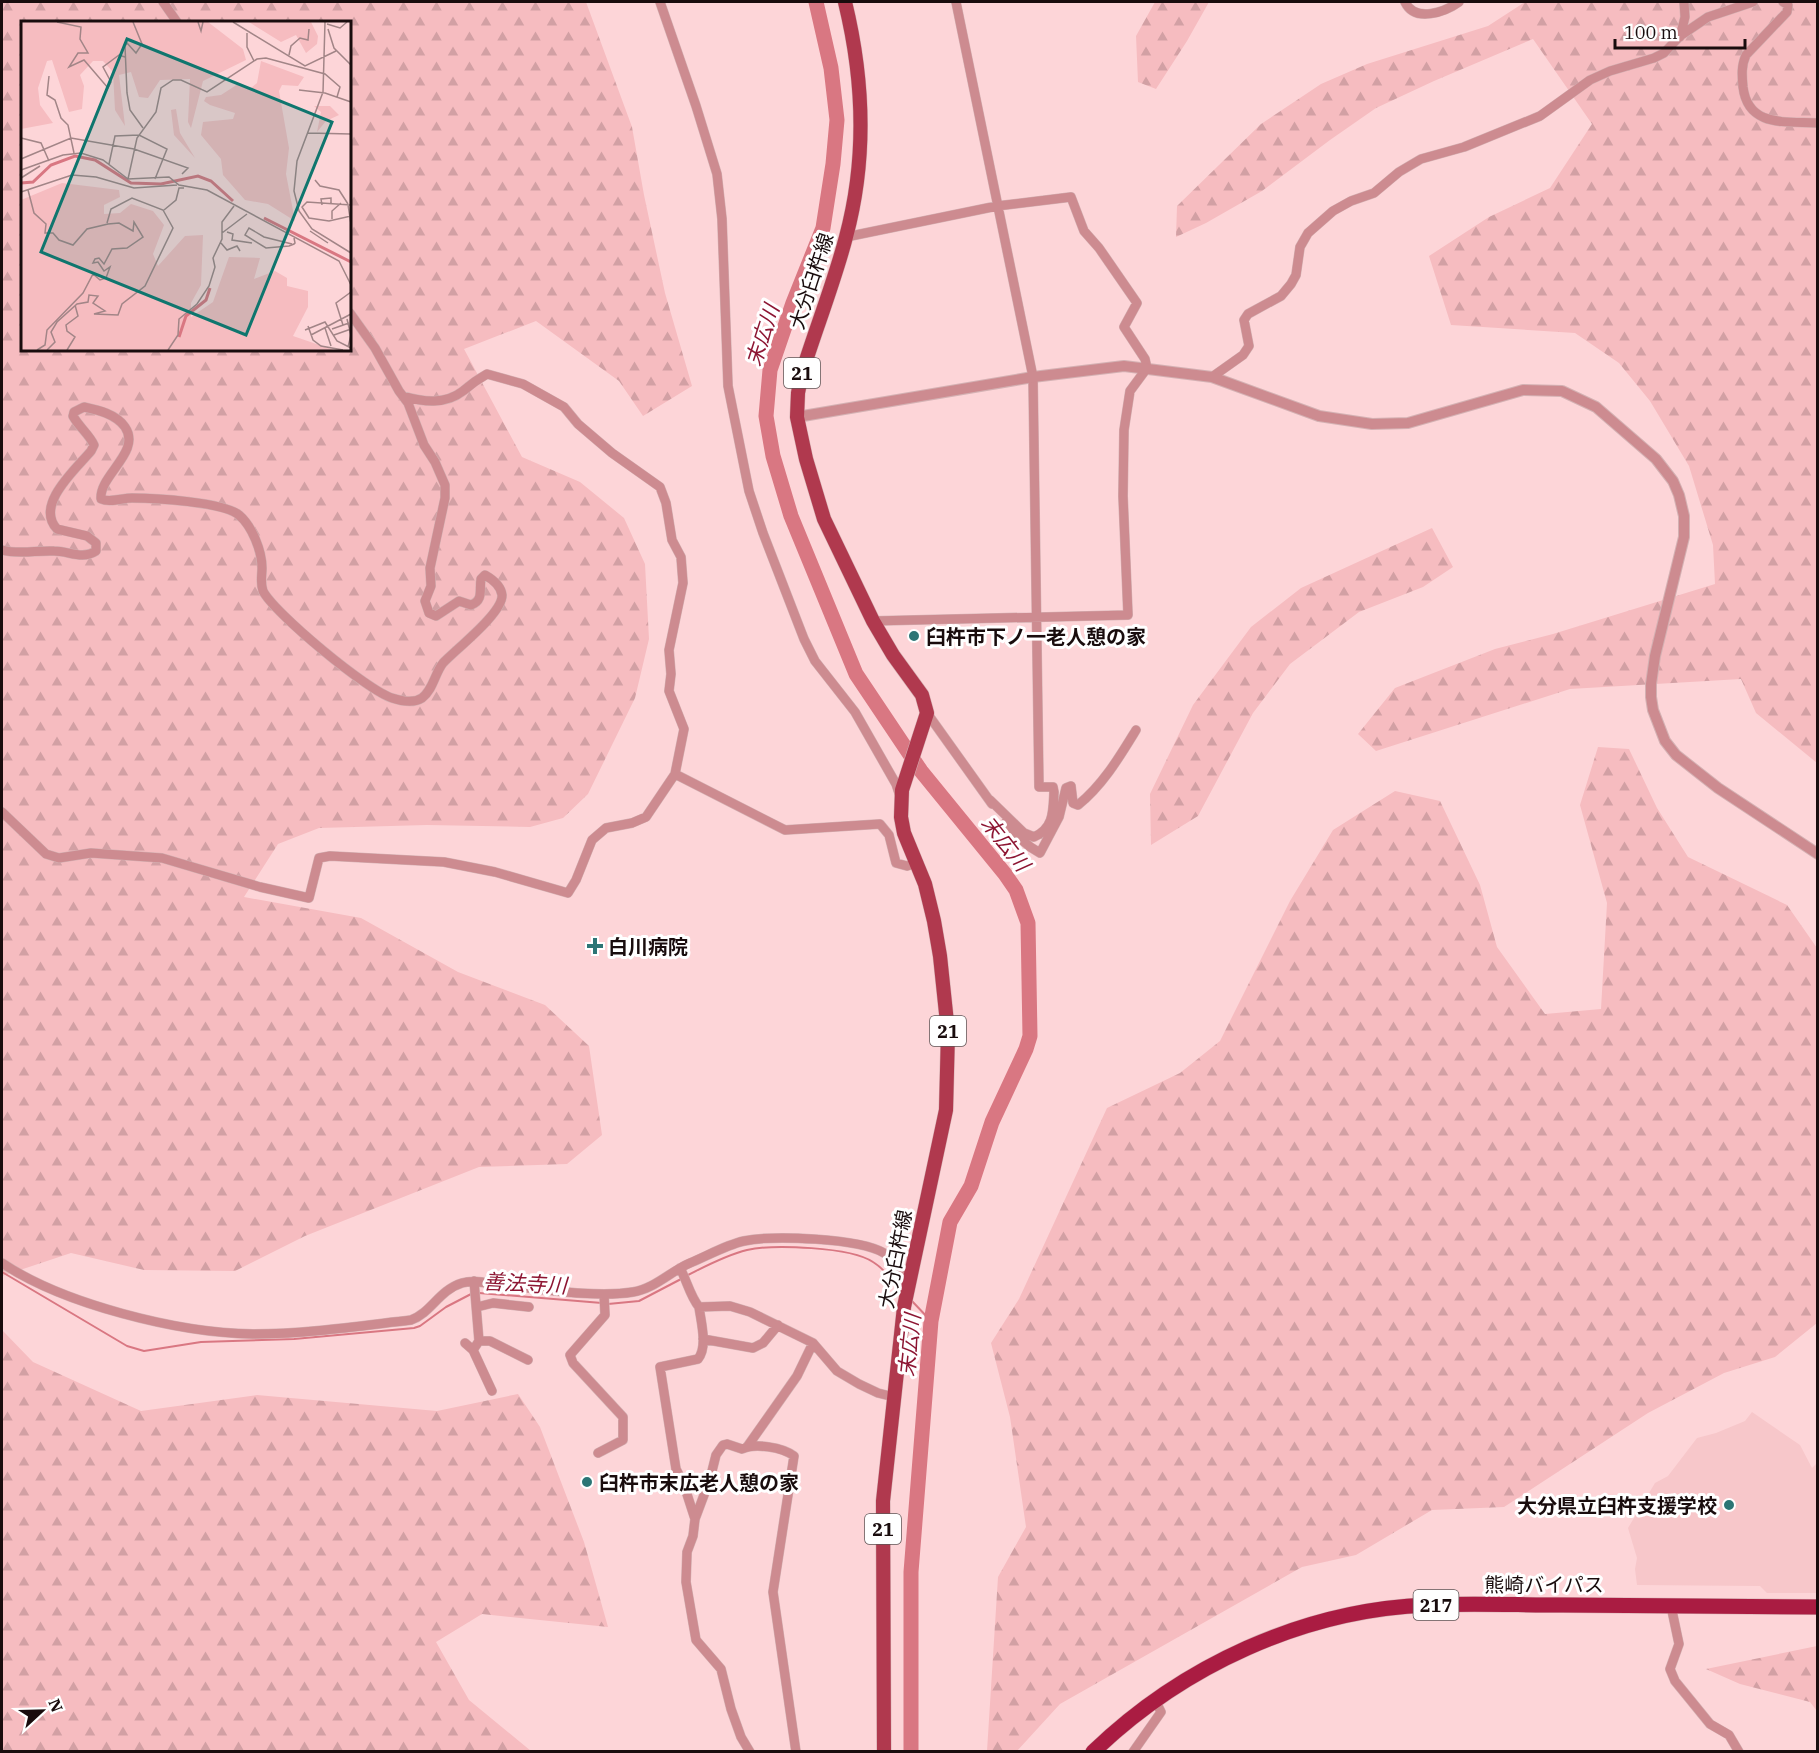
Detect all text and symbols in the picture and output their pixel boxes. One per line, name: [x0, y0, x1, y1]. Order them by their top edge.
scale bar: [1615, 12, 1746, 50]
inset map: [21, 21, 351, 351]
text: 100 m: [1624, 21, 1678, 44]
street label: 大分臼杵線: [783, 229, 839, 333]
water label: 末広川: [739, 299, 786, 369]
road number: 21: [784, 358, 820, 388]
place label: 臼杵市下ノ一老人憩の家: [926, 623, 1146, 650]
marker: 臼杵市下ノ一老人憩の家: [907, 629, 921, 643]
water label: 末広川: [976, 810, 1038, 878]
place label: 白川病院: [608, 933, 688, 960]
marker: 白川病院: [586, 937, 604, 955]
road number: 21: [930, 1016, 966, 1046]
street label: 大分臼杵線: [872, 1207, 918, 1311]
water label: 善法寺川: [482, 1267, 570, 1299]
water label: 末広川: [892, 1310, 926, 1378]
place label: 臼杵市末広老人憩の家: [599, 1469, 799, 1496]
marker: 臼杵市末広老人憩の家: [580, 1475, 594, 1489]
place label: 大分県立臼杵支援学校: [1517, 1492, 1717, 1519]
marker: 大分県立臼杵支援学校: [1722, 1498, 1736, 1512]
road number: 21: [865, 1514, 901, 1544]
street label: 熊崎バイパス: [1484, 1571, 1604, 1598]
road number: 217: [1414, 1590, 1458, 1620]
north arrow: [12, 1681, 72, 1741]
text: N: [44, 1696, 68, 1715]

